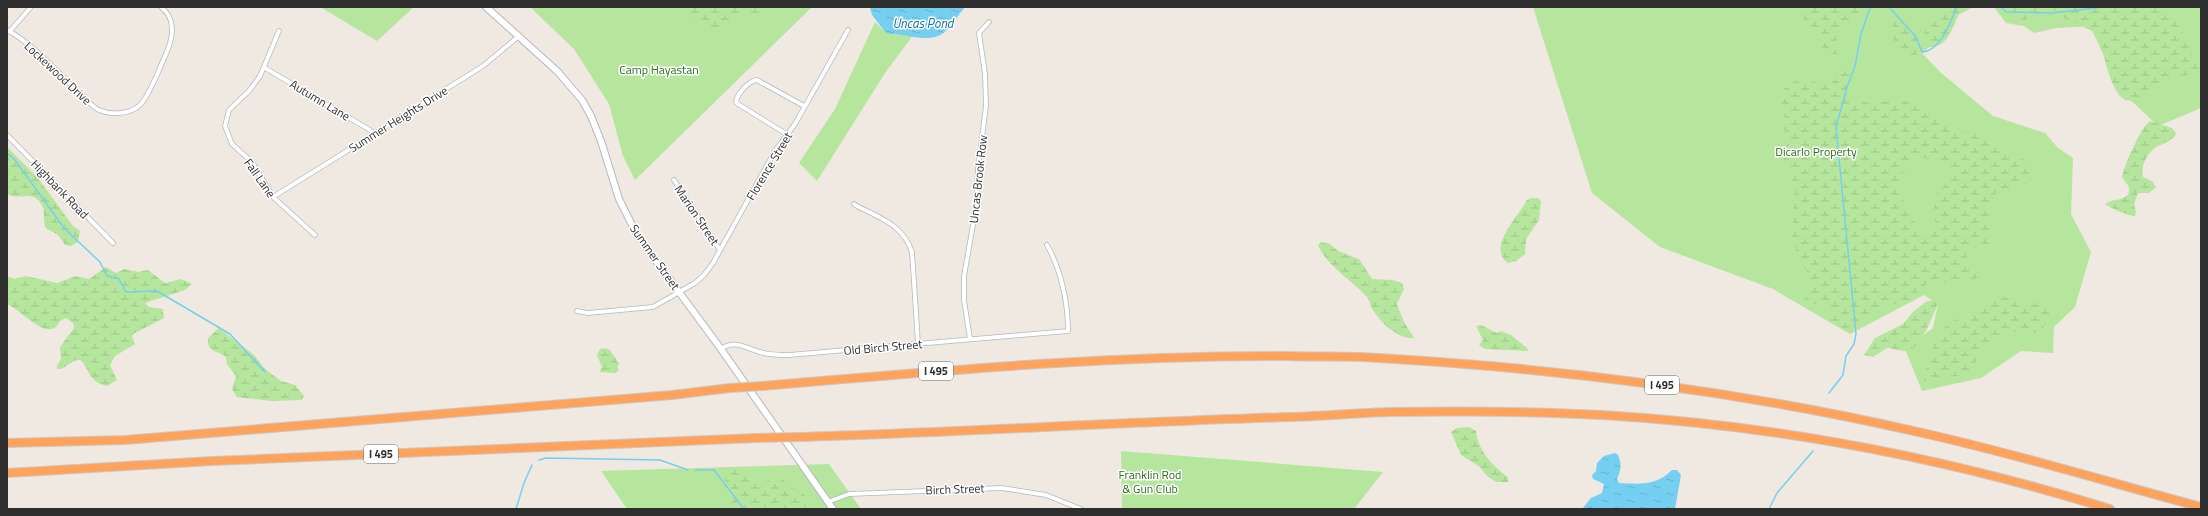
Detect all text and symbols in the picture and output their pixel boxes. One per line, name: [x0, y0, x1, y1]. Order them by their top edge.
water label: Uncas Pond: [893, 13, 955, 33]
street label: Lockewood Drive: [20, 37, 96, 109]
park label: Camp Hayastan: [619, 60, 699, 79]
street label: Autumn Lane: [286, 74, 354, 126]
street label: Summer Heights Drive: [345, 81, 451, 157]
street label: Florence Street: [741, 128, 797, 204]
street label: Uncas Brook Row: [964, 134, 992, 224]
park label: Dicarlo Property: [1775, 142, 1857, 161]
street label: Fall Lane: [239, 154, 281, 202]
street label: Highbank Road: [27, 155, 93, 223]
street label: Marion Street: [670, 181, 725, 250]
street label: Summer Street: [625, 220, 685, 295]
street label: Old Birch Street: [843, 334, 924, 360]
road number: I 495: [919, 362, 953, 380]
road number: I 495: [1645, 376, 1679, 394]
road number: I 495: [364, 445, 398, 463]
park label: Franklin Rod & Gun Club: [1119, 465, 1181, 498]
street label: Birch Street: [925, 478, 986, 500]

